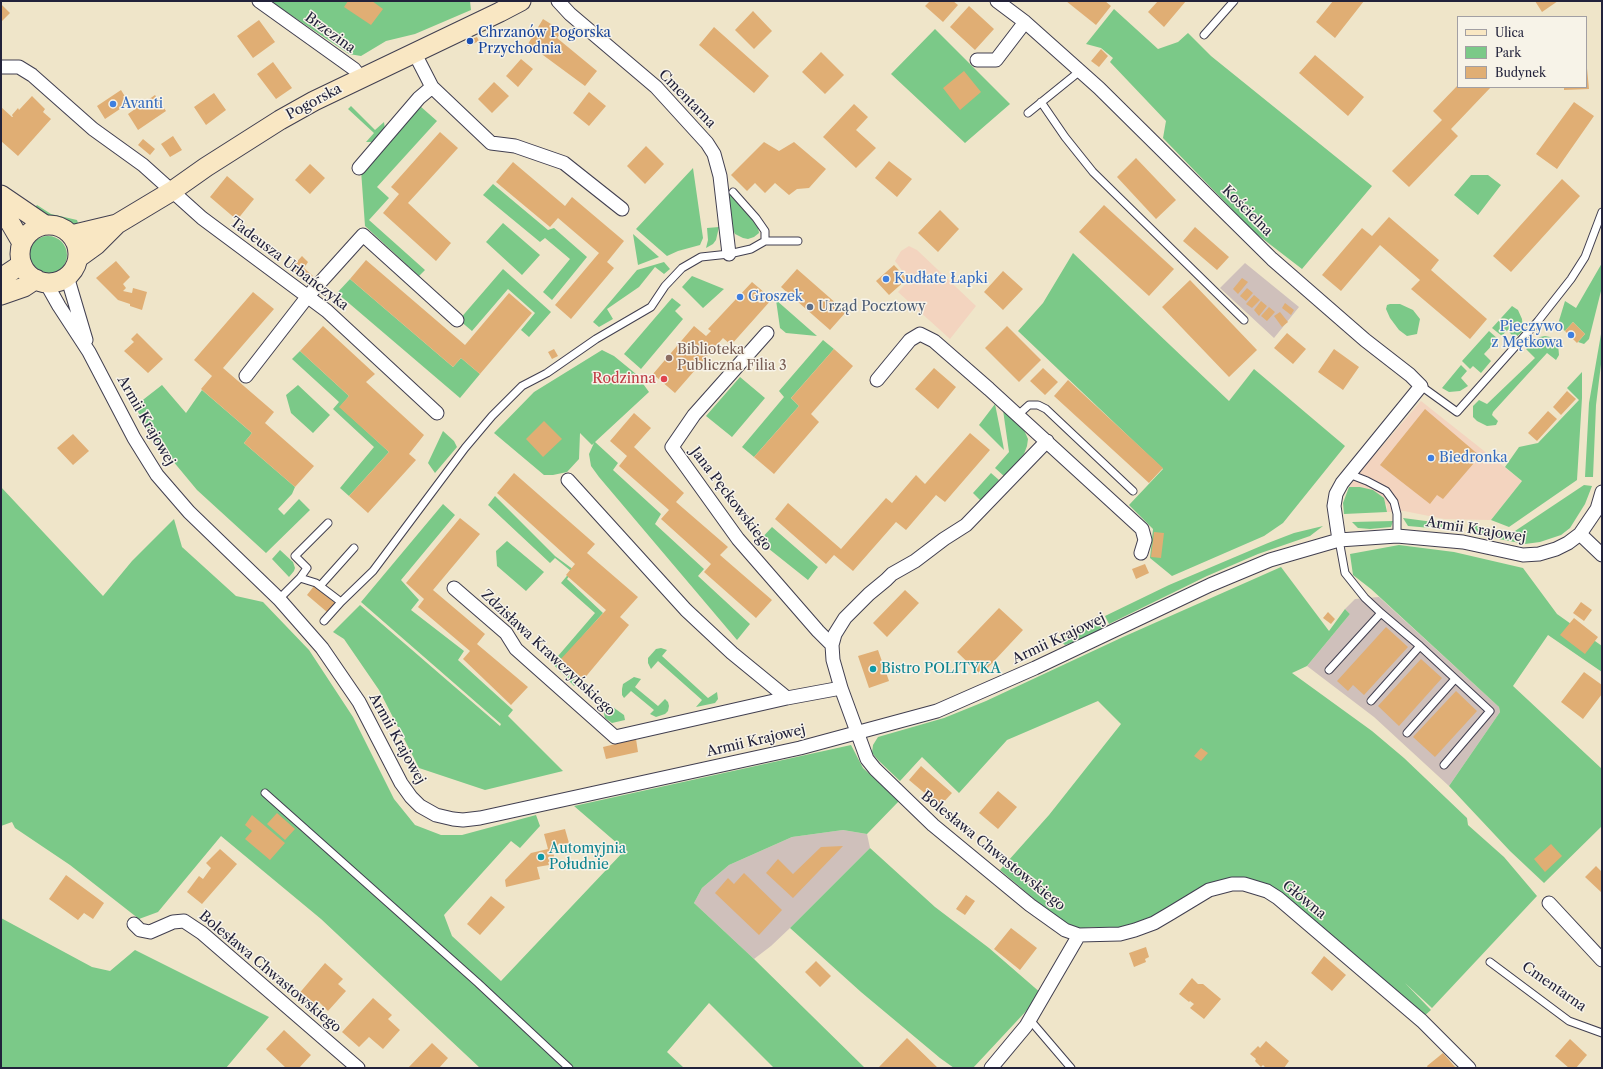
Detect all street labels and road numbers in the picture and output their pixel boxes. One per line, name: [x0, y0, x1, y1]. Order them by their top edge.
street label: Brzezina: [301, 9, 359, 57]
street label: Cmentarna: [655, 66, 719, 132]
street label: Pogorska: [283, 80, 345, 124]
street label: Kościelna: [1218, 182, 1276, 240]
street label: Tadeusza Urbańczyka: [226, 214, 352, 314]
street label: Armii Krajowej: [114, 373, 178, 469]
street label: Jana Pęckowskiego: [687, 444, 775, 554]
street label: Armii Krajowej: [1425, 514, 1527, 546]
street label: Zdzisława Krawczyńskiego: [477, 586, 619, 720]
street label: Armii Krajowej: [1010, 610, 1108, 668]
street label: Armii Krajowej: [365, 691, 429, 787]
street label: Armii Krajowej: [705, 721, 807, 761]
street label: Bolesława Chwastowskiego: [918, 788, 1068, 914]
street label: Główna: [1279, 877, 1329, 923]
street label: Bolesława Chwastowskiego: [195, 908, 345, 1036]
street label: Cmentarna: [1519, 959, 1589, 1015]

